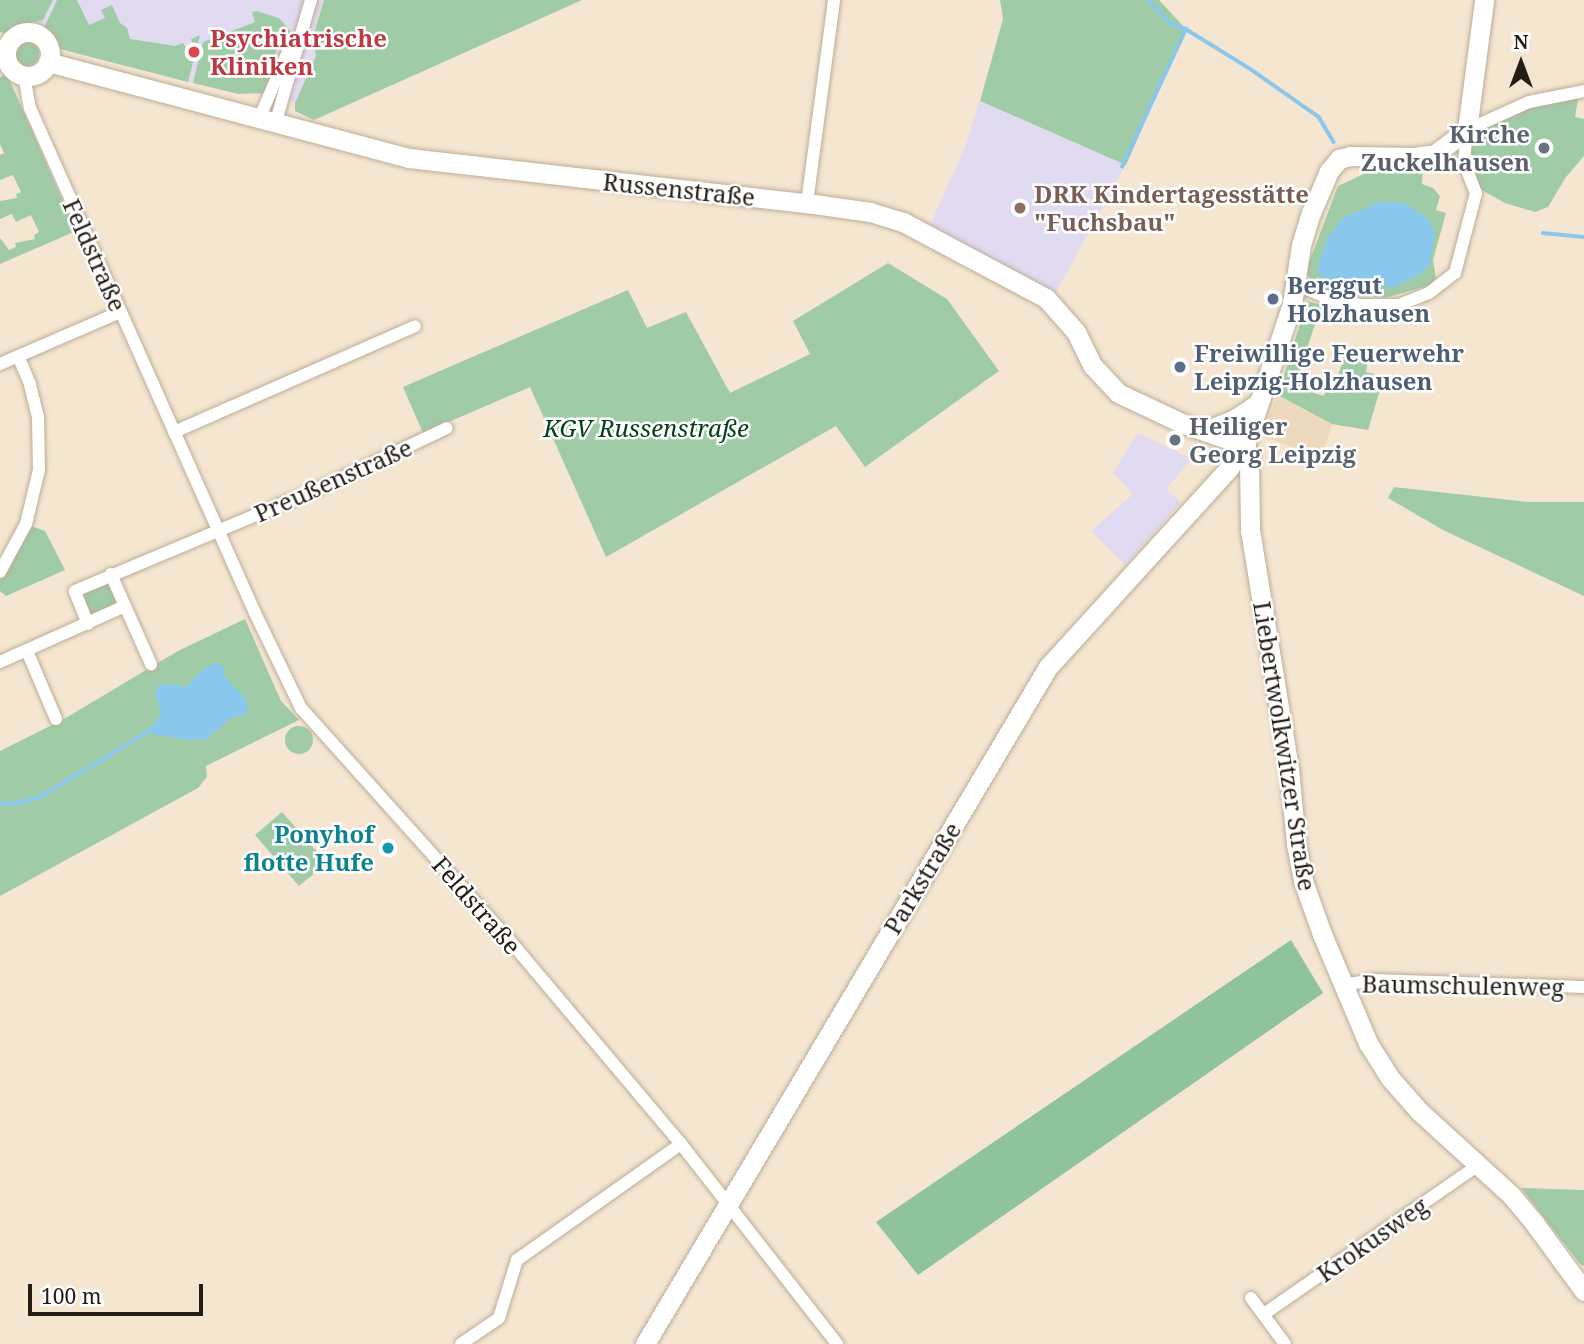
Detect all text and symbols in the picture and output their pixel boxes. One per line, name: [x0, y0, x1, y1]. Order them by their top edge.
place label: Psychiatrische Kliniken: [210, 24, 387, 80]
north arrow: [1486, 28, 1556, 98]
text: N: [1514, 29, 1528, 55]
marker: Psychiatrische Kliniken: [184, 42, 204, 62]
place label: Kirche Zuckelhausen: [1361, 120, 1530, 176]
marker: Kirche Zuckelhausen: [1536, 140, 1552, 156]
street label: Russenstraße: [601, 167, 757, 211]
place label: DRK Kindertagesstätte "Fuchsbau": [1034, 180, 1309, 236]
street label: Feldstraße: [57, 194, 133, 316]
marker: DRK Kindertagesstätte "Fuchsbau": [1012, 200, 1028, 216]
place label: Berggut Holzhausen: [1287, 271, 1430, 327]
marker: Berggut Holzhausen: [1265, 291, 1281, 307]
place label: Freiwillige Feuerwehr Leipzig-Holzhausen: [1194, 339, 1464, 395]
marker: Freiwillige Feuerwehr Leipzig-Holzhausen: [1172, 359, 1188, 375]
place label: Heiliger Georg Leipzig: [1189, 412, 1356, 468]
park label: KGV Russenstraße: [543, 414, 749, 442]
street label: Preußenstraße: [250, 432, 416, 528]
marker: Heiliger Georg Leipzig: [1167, 432, 1183, 448]
street label: Liebertwolkwitzer Straße: [1248, 599, 1322, 893]
street label: Parkstraße: [877, 817, 967, 939]
place label: Ponyhof flotte Hufe: [243, 820, 374, 876]
marker: Ponyhof flotte Hufe: [380, 840, 396, 856]
street label: Feldstraße: [427, 850, 527, 960]
street label: Baumschulenweg: [1362, 969, 1564, 1001]
street label: Krokusweg: [1311, 1190, 1433, 1288]
scale bar: [32, 1270, 206, 1314]
text: 100 m: [41, 1282, 102, 1310]

